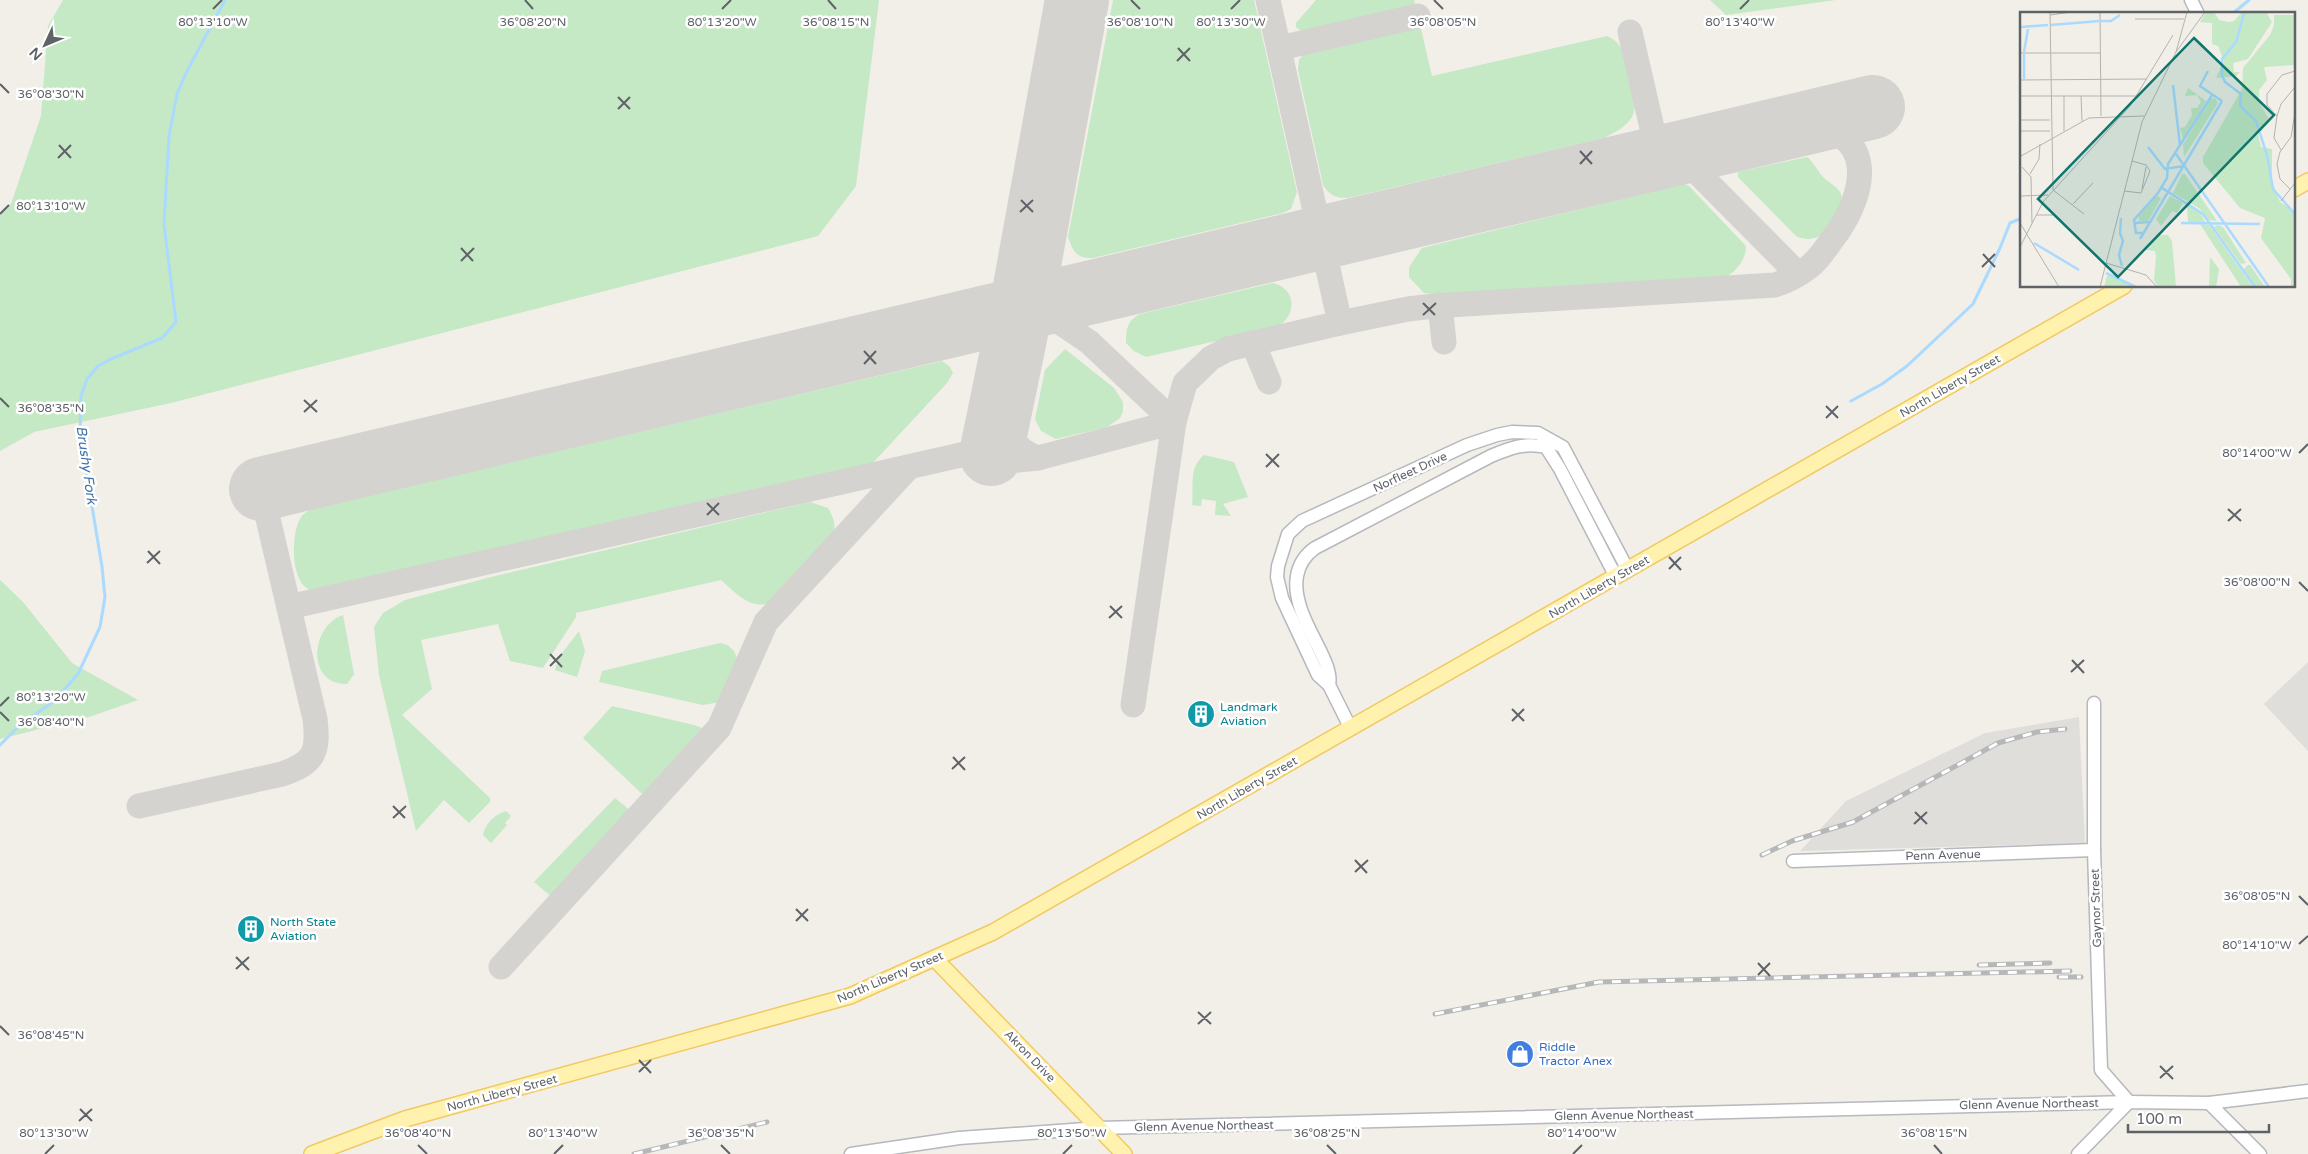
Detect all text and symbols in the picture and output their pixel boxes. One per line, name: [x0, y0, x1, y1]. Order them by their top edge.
inset map: [2020, 12, 2296, 288]
text: 80°13'10"W: [178, 15, 248, 29]
text: 36°08'20"N: [500, 15, 566, 29]
text: 80°13'20"W: [687, 15, 757, 29]
text: 36°08'15"N: [803, 15, 869, 29]
text: 36°08'10"N: [1107, 15, 1173, 29]
text: 80°13'30"W: [1196, 15, 1266, 29]
text: 36°08'05"N: [1410, 15, 1476, 29]
text: 80°13'40"W: [1705, 15, 1775, 29]
north arrow: [20, 20, 70, 70]
text: N: [26, 44, 46, 64]
text: 36°08'30"N: [18, 87, 84, 101]
text: 80°13'10"W: [16, 199, 86, 213]
street label: North Liberty Street: [1897, 351, 2003, 420]
text: 36°08'35"N: [18, 401, 84, 415]
water label: Brushy Fork: [73, 425, 101, 507]
text: 80°14'00"W: [2222, 446, 2292, 460]
street label: Norfleet Drive: [1371, 449, 1449, 495]
street label: North Liberty Street: [1546, 552, 1652, 621]
text: 36°08'00"N: [2224, 575, 2290, 589]
text: 80°13'20"W: [16, 690, 86, 704]
building icon: Landmark Aviation: [1186, 699, 1216, 729]
place label: Landmark Aviation: [1220, 700, 1278, 728]
text: 36°08'40"N: [18, 715, 84, 729]
street label: North Liberty Street: [1194, 753, 1300, 822]
street label: Penn Avenue: [1905, 847, 1981, 863]
street label: Gaynor Street: [2088, 868, 2104, 948]
text: 36°08'05"N: [2224, 889, 2290, 903]
building icon: North State Aviation: [236, 914, 266, 944]
place label: North State Aviation: [270, 915, 336, 943]
text: 80°14'10"W: [2222, 938, 2292, 952]
street label: North Liberty Street: [835, 948, 945, 1006]
street label: Akron Drive: [1002, 1027, 1058, 1085]
text: 36°08'45"N: [18, 1028, 84, 1042]
shop icon: Riddle Tractor Anex: [1505, 1039, 1535, 1069]
place label: Riddle Tractor Anex: [1539, 1040, 1612, 1068]
street label: North Liberty Street: [445, 1071, 559, 1114]
street label: Glenn Avenue Northeast: [1959, 1096, 2099, 1112]
scale bar: [2128, 1102, 2269, 1134]
street label: Glenn Avenue Northeast: [1554, 1107, 1694, 1123]
text: 100 m: [2136, 1110, 2182, 1128]
street label: Glenn Avenue Northeast: [1134, 1118, 1274, 1134]
text: 80°13'30"W: [19, 1126, 89, 1140]
text: 36°08'40"N: [385, 1126, 451, 1140]
text: 80°13'40"W: [528, 1126, 598, 1140]
text: 36°08'35"N: [688, 1126, 754, 1140]
text: 80°13'50"W: [1037, 1126, 1107, 1140]
text: 36°08'25"N: [1294, 1126, 1360, 1140]
text: 80°14'00"W: [1547, 1126, 1617, 1140]
text: 36°08'15"N: [1901, 1126, 1967, 1140]

